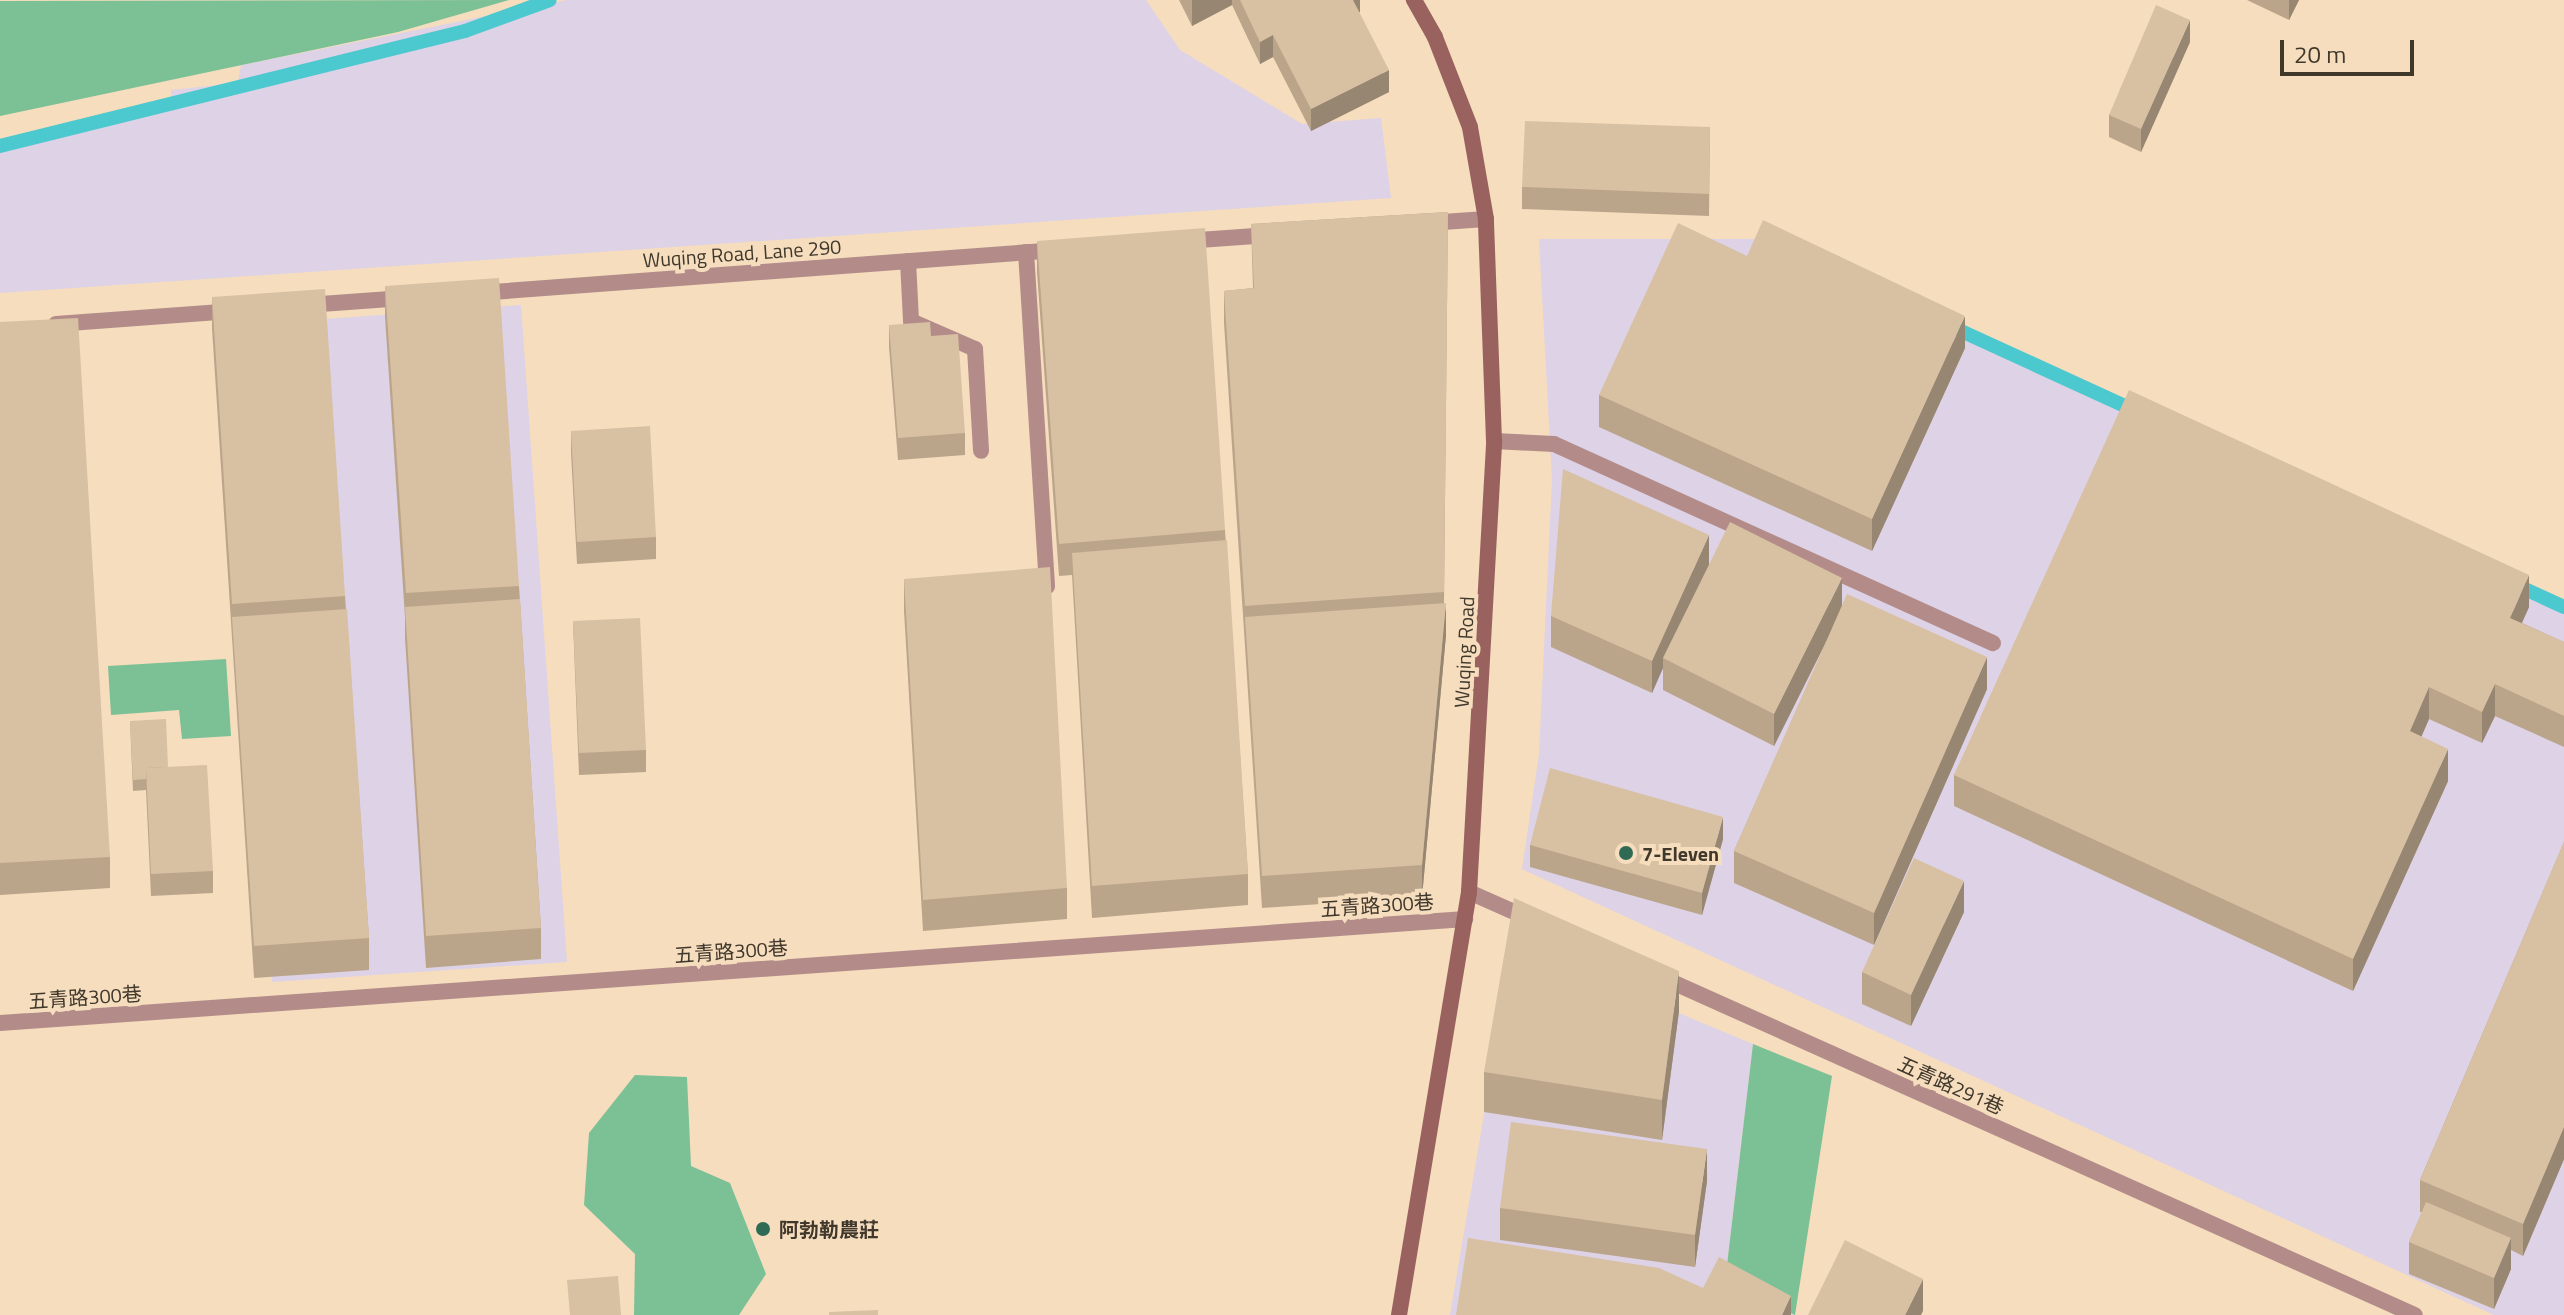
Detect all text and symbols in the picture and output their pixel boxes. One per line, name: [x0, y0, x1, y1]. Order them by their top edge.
scale bar: [2284, 24, 2418, 74]
text: 20 m: [2294, 36, 2346, 72]
street label: Wuqing Road, Lane 290: [642, 234, 842, 272]
street label: Wuqing Road: [1449, 596, 1479, 708]
place label: 7-Eleven: [1642, 841, 1719, 865]
marker: 7-Eleven: [1617, 844, 1635, 862]
street label: 五青路300巷: [1320, 889, 1434, 921]
street label: 五青路300巷: [674, 935, 788, 967]
street label: 五青路300巷: [28, 981, 142, 1013]
street label: 五青路291巷: [1894, 1051, 2008, 1119]
place label: 阿勃勒農莊: [779, 1217, 879, 1241]
marker: 阿勃勒農莊: [754, 1220, 772, 1238]

